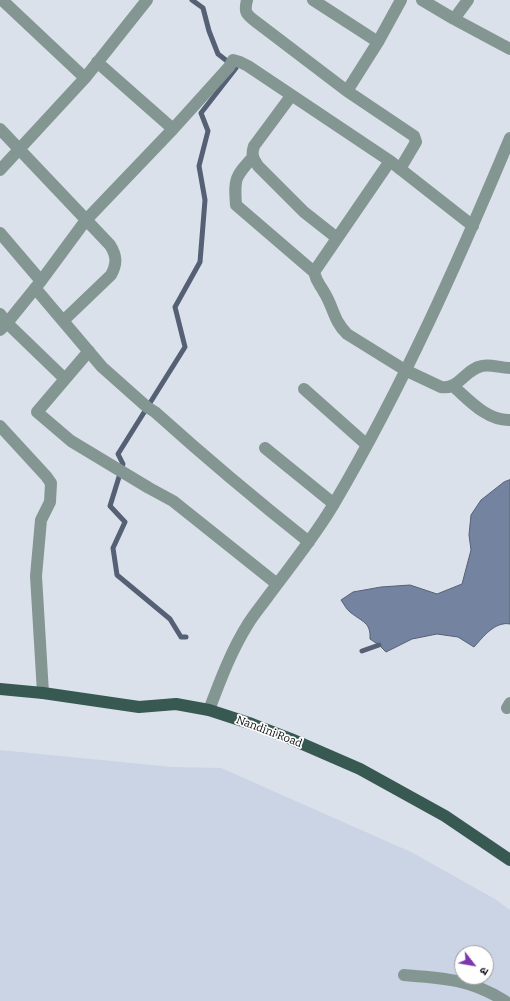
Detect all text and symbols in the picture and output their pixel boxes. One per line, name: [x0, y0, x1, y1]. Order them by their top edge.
street label: Nandini Road: [234, 713, 304, 751]
north arrow: [454, 945, 494, 985]
text: उ: [477, 965, 491, 977]

